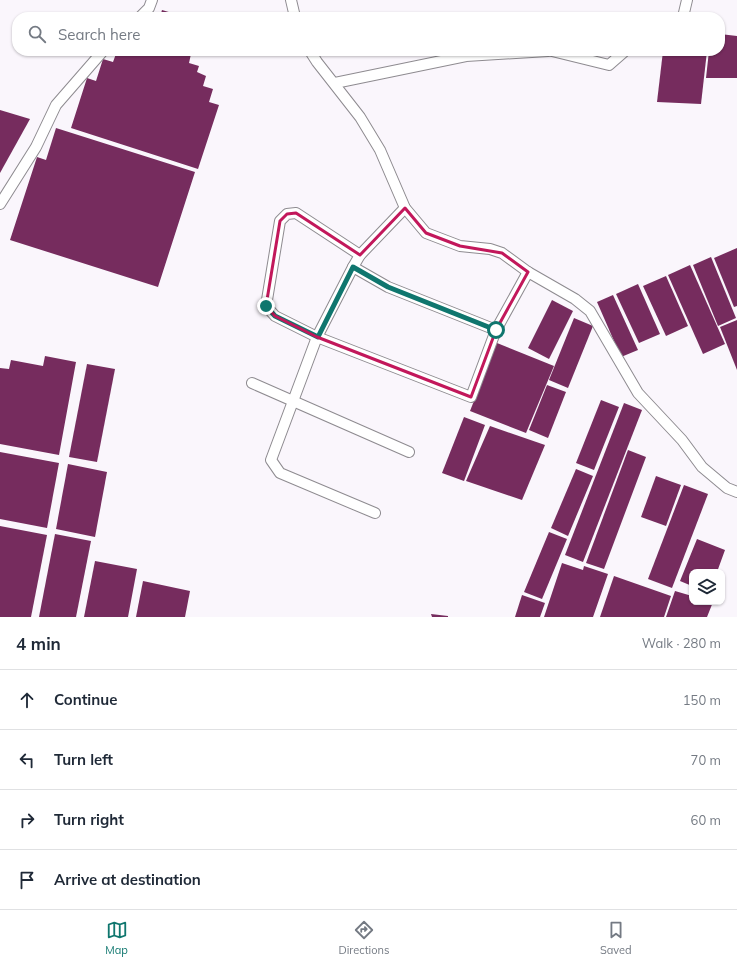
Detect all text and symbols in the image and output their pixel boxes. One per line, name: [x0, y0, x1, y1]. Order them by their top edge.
search box: [12, 12, 725, 56]
icon: search: [26, 23, 48, 45]
text: Search here: [58, 25, 140, 44]
route end: [257, 297, 275, 315]
route start: [487, 321, 505, 339]
map controls: [689, 569, 725, 605]
button: layers: [689, 569, 725, 605]
text: 4 min: [16, 633, 61, 654]
text: Walk · 280 m: [642, 635, 721, 651]
icon: ahead: [16, 689, 38, 711]
text: Continue: [54, 690, 117, 709]
text: 150 m: [683, 692, 721, 708]
icon: left: [16, 749, 38, 771]
text: Turn left: [54, 750, 113, 769]
text: 70 m: [691, 752, 721, 768]
icon: right: [16, 809, 38, 831]
text: Turn right: [54, 810, 124, 829]
text: 60 m: [691, 812, 721, 828]
icon: arrive: [16, 869, 38, 891]
text: Arrive at destination: [54, 870, 201, 889]
tab: Map: [105, 919, 128, 957]
tab: Directions: [339, 919, 389, 957]
tab: Saved: [600, 919, 632, 957]

